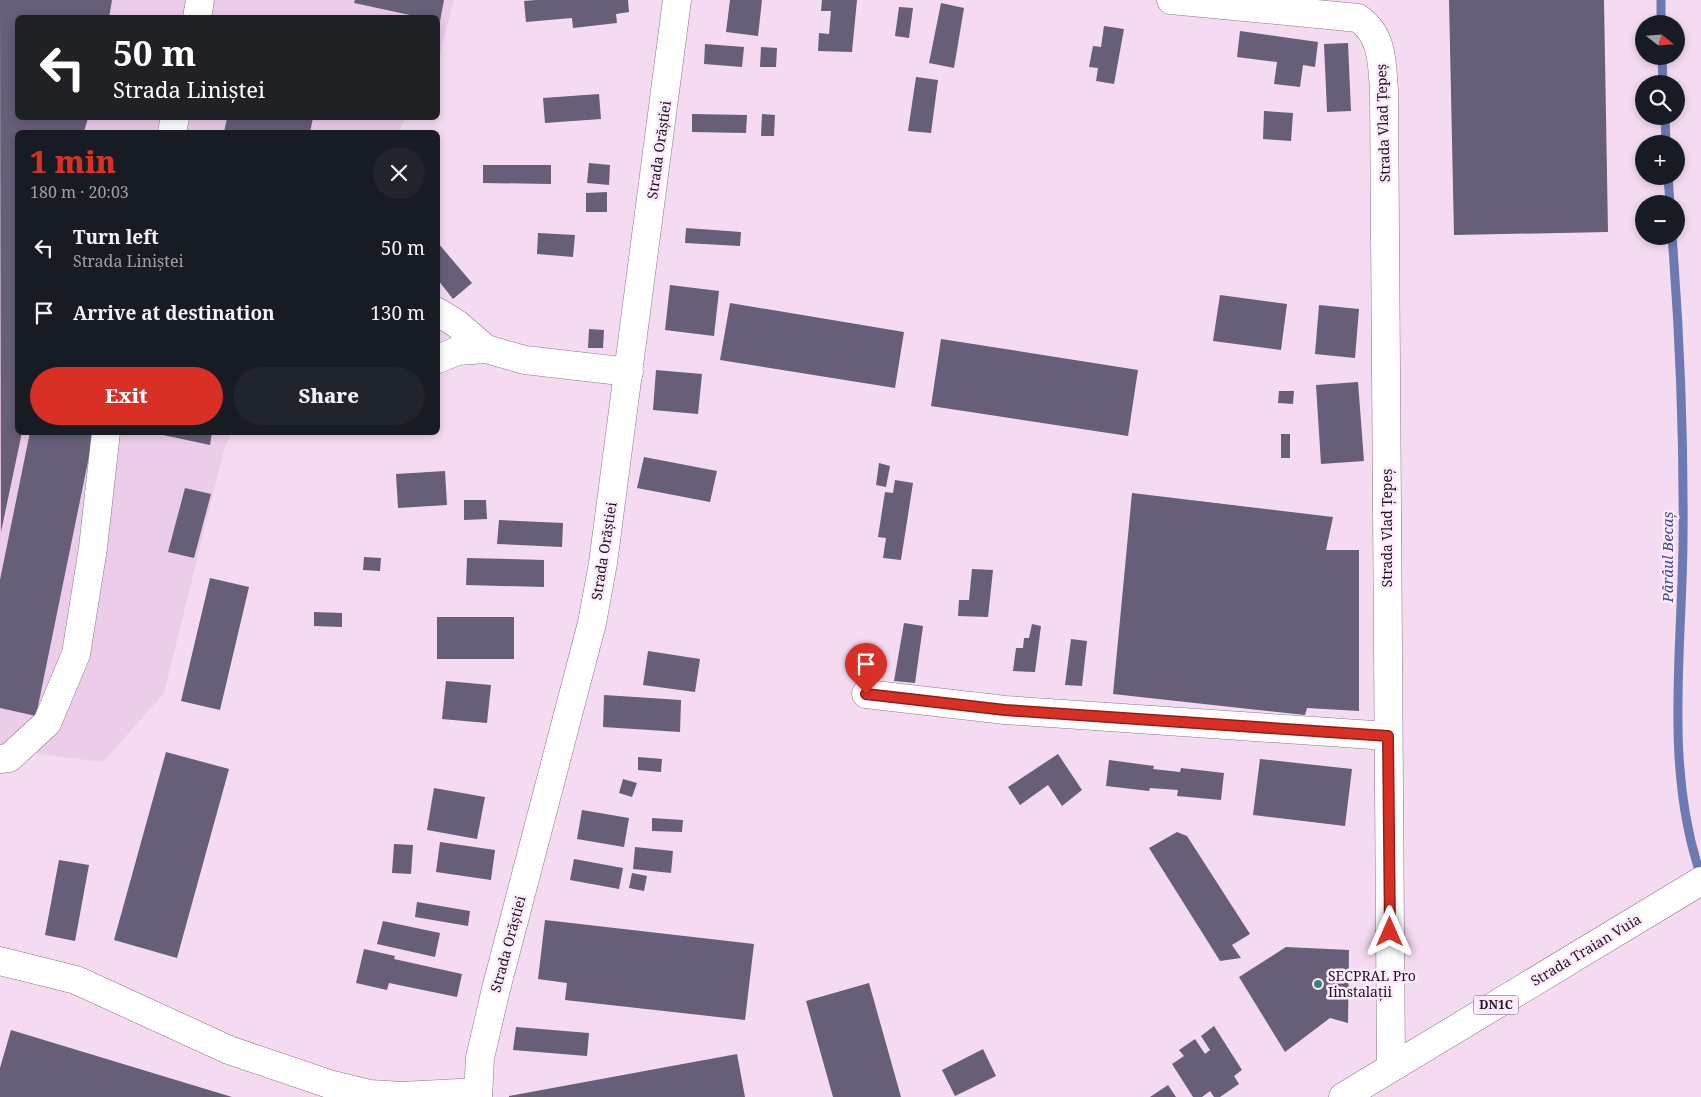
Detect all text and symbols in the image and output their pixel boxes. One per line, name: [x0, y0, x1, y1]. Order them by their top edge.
north arrow: [1635, 15, 1685, 65]
map controls: [1635, 15, 1685, 245]
text: 50 m: [113, 29, 196, 76]
icon: left: [30, 35, 95, 100]
street label: Strada Vlad Țepeș: [1371, 63, 1394, 183]
text: Strada Liniștei: [113, 74, 265, 104]
button: search: [1635, 75, 1685, 125]
street label: Strada Orăștiei: [642, 99, 675, 200]
button: +: [1635, 135, 1685, 185]
text: 1 min: [30, 141, 116, 182]
button: close: [373, 147, 425, 199]
text: 180 m · 20:03: [30, 181, 129, 203]
button: −: [1635, 195, 1685, 245]
text: Turn left: [73, 224, 159, 250]
icon: left: [30, 234, 58, 262]
text: 50 m: [381, 235, 425, 261]
text: Strada Liniștei: [73, 250, 184, 272]
icon: arrive: [30, 299, 58, 327]
text: Arrive at destination: [73, 300, 275, 326]
text: 130 m: [370, 300, 425, 326]
button: Exit: [30, 367, 223, 425]
button: Share: [233, 367, 425, 425]
street label: Strada Vlad Țepeș: [1377, 469, 1396, 587]
street label: Strada Orăștiei: [586, 500, 621, 601]
water label: Pârâul Becaș: [1657, 511, 1677, 604]
pin: [845, 643, 887, 694]
icon: arrive: [852, 650, 880, 678]
street label: Strada Orăștiei: [486, 893, 530, 994]
position arrow: [1363, 905, 1415, 957]
street label: Strada Traian Vuia: [1527, 909, 1644, 990]
place label: SECPRAL Pro Iinstalații: [1328, 966, 1416, 1001]
marker: SECPRAL Pro Iinstalații: [1312, 978, 1324, 990]
road number: DN1C: [1474, 996, 1518, 1014]

